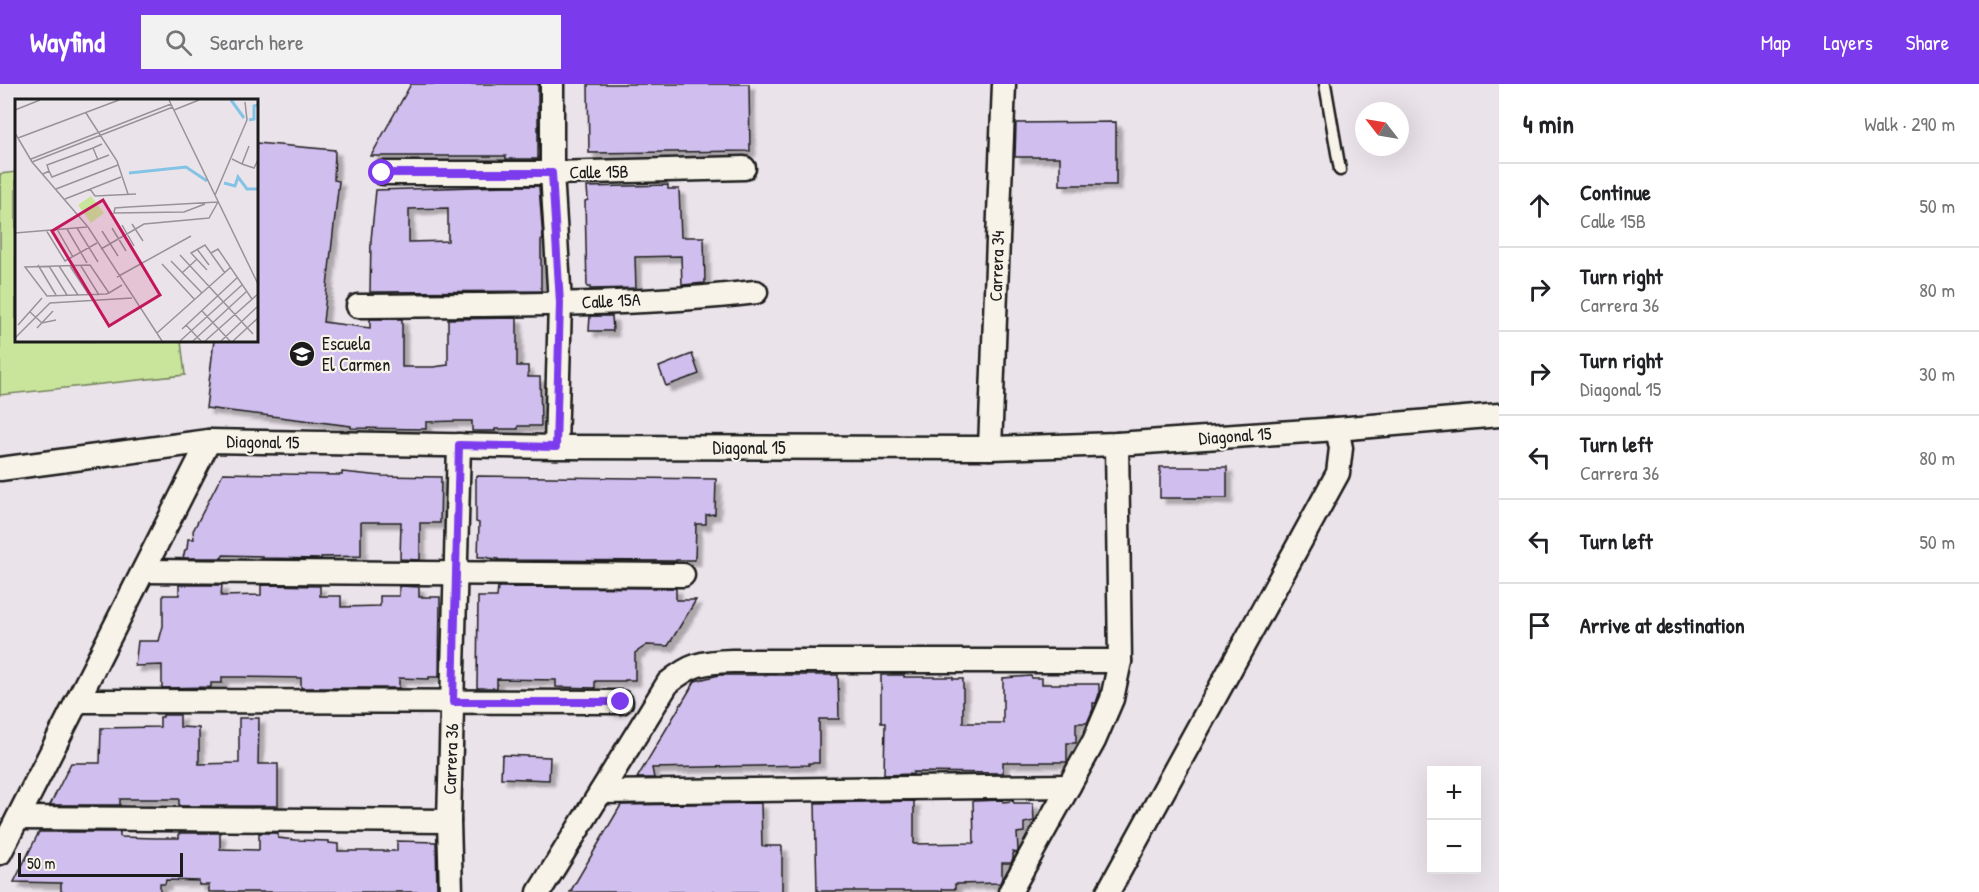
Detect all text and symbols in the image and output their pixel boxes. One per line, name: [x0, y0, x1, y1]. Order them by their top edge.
search box: [141, 15, 561, 69]
text: Wayfind: [30, 23, 105, 61]
icon: search: [162, 26, 195, 59]
text: Search here: [210, 27, 304, 57]
text: Map: [1761, 28, 1790, 57]
text: Layers: [1823, 28, 1873, 57]
text: Share: [1906, 28, 1949, 57]
inset map: [15, 99, 258, 342]
north arrow: [1355, 102, 1409, 156]
text: 4 min: [1523, 106, 1574, 141]
text: Walk · 290 m: [1864, 110, 1955, 137]
street label: Calle 15B: [569, 158, 629, 185]
route start: [368, 159, 394, 185]
text: Continue: [1580, 177, 1651, 207]
icon: ahead: [1523, 189, 1556, 222]
text: 50 m: [1919, 192, 1955, 219]
text: Calle 15B: [1580, 207, 1646, 234]
street label: Carrera 34: [983, 230, 1010, 302]
text: Turn right: [1580, 261, 1663, 291]
icon: right: [1523, 273, 1556, 306]
text: 80 m: [1919, 276, 1955, 303]
street label: Calle 15A: [581, 286, 641, 315]
text: Carrera 36: [1580, 291, 1659, 318]
place label: Escuela El Carmen: [322, 331, 390, 377]
school or university icon: Escuela El Carmen: [287, 339, 317, 369]
text: Turn right: [1580, 345, 1663, 375]
icon: right: [1523, 357, 1556, 390]
text: 30 m: [1919, 360, 1955, 387]
text: Diagonal 15: [1580, 375, 1661, 402]
street label: Diagonal 15: [1198, 420, 1273, 451]
street label: Diagonal 15: [226, 428, 300, 455]
text: Turn left: [1580, 429, 1653, 459]
street label: Diagonal 15: [712, 435, 786, 460]
icon: left: [1523, 441, 1556, 474]
text: 80 m: [1919, 444, 1955, 471]
text: Carrera 36: [1580, 459, 1659, 486]
icon: left: [1523, 525, 1556, 558]
text: Turn left: [1580, 526, 1653, 556]
text: 50 m: [1919, 528, 1955, 555]
icon: arrive: [1523, 609, 1556, 642]
text: Arrive at destination: [1580, 610, 1745, 640]
route end: [607, 688, 633, 714]
street label: Carrera 36: [437, 723, 464, 795]
map controls: [1427, 766, 1481, 874]
button: +: [1427, 766, 1481, 820]
button: −: [1427, 820, 1481, 874]
scale bar: [18, 850, 183, 878]
text: 50 m: [27, 852, 56, 874]

